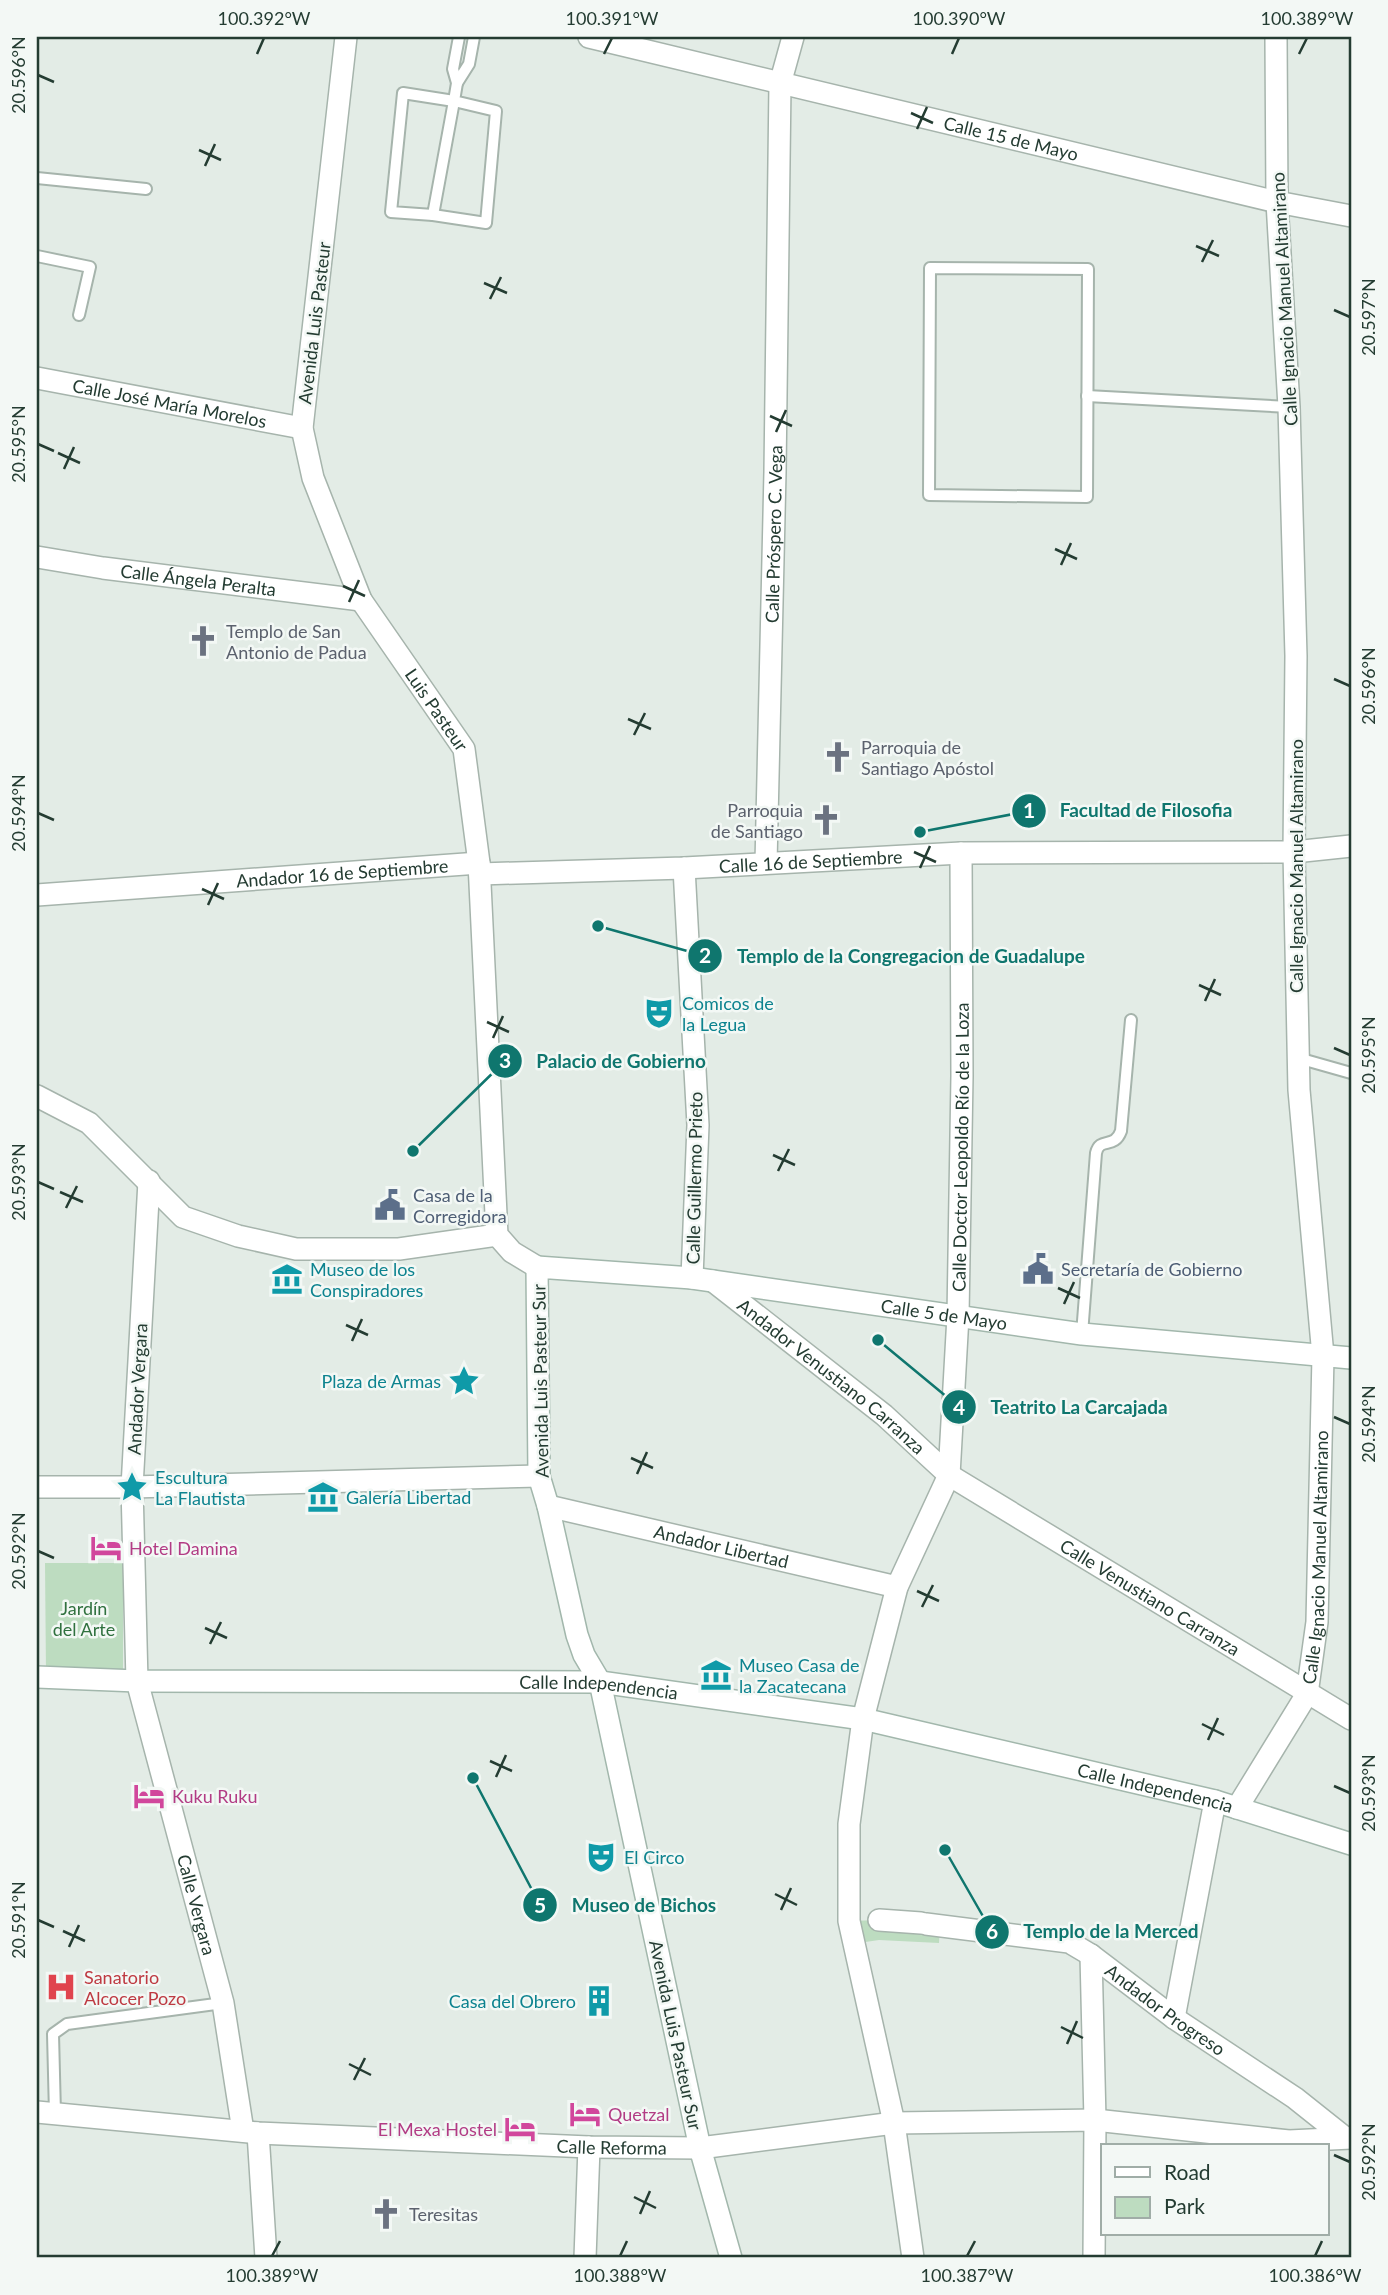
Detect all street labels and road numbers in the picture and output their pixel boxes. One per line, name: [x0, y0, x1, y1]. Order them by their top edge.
street label: Calle 15 de Mayo: [941, 111, 1081, 165]
street label: Calle Ignacio Manuel Altamirano: [1266, 172, 1302, 426]
street label: Avenida Luis Pasteur: [293, 240, 335, 405]
street label: Calle José María Morelos: [71, 374, 269, 432]
street label: Calle Próspero C. Vega: [761, 445, 786, 623]
street label: Calle Ángela Peralta: [119, 559, 277, 600]
street label: Luis Pasteur: [401, 664, 473, 755]
street label: Calle Ignacio Manuel Altamirano: [1285, 739, 1307, 993]
street label: Calle 16 de Septiembre: [718, 845, 903, 877]
street label: Andador 16 de Septiembre: [235, 854, 449, 892]
street label: Calle Doctor Leopoldo Río de la Loza: [947, 1003, 973, 1292]
street label: Calle Guillermo Prieto: [681, 1091, 707, 1265]
street label: Avenida Luis Pasteur Sur: [527, 1284, 553, 1478]
street label: Andador Venustiano Carranza: [733, 1294, 930, 1459]
street label: Calle 5 de Mayo: [879, 1294, 1009, 1334]
street label: Andador Vergara: [123, 1323, 151, 1455]
street label: Calle Ignacio Manuel Altamirano: [1297, 1430, 1332, 1686]
street label: Andador Libertad: [652, 1520, 791, 1573]
street label: Calle Venustiano Carranza: [1056, 1534, 1244, 1660]
street label: Calle Independencia: [519, 1671, 679, 1704]
street label: Calle Independencia: [1075, 1758, 1236, 1817]
street label: Calle Vergara: [173, 1852, 221, 1957]
street label: Avenida Luis Pasteur Sur: [645, 1938, 707, 2132]
street label: Andador Progreso: [1101, 1959, 1230, 2060]
street label: Calle Reforma: [556, 2135, 667, 2159]

